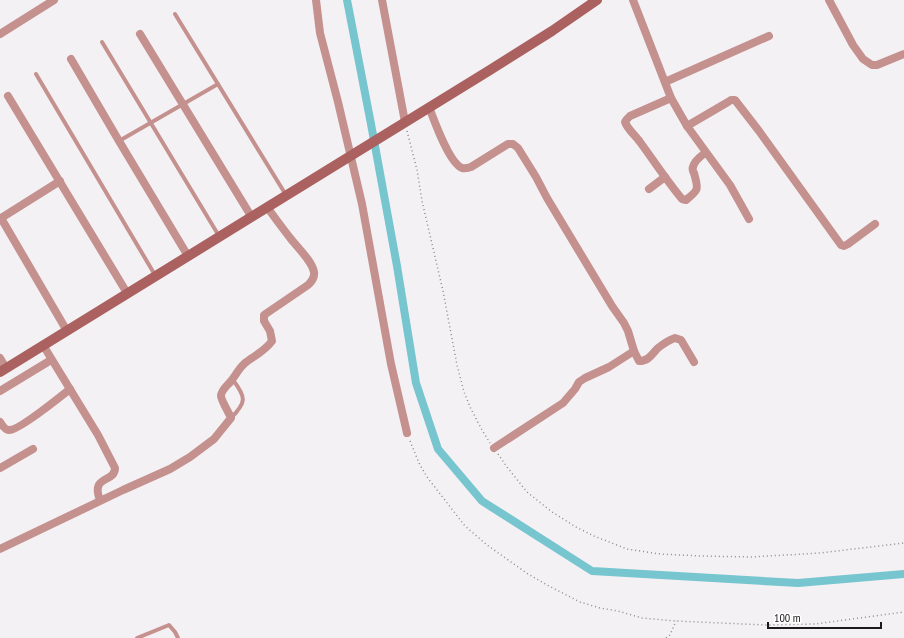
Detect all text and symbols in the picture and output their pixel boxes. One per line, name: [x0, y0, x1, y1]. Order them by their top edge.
scale bar: [768, 604, 881, 630]
text: 100 m: [774, 610, 801, 625]

